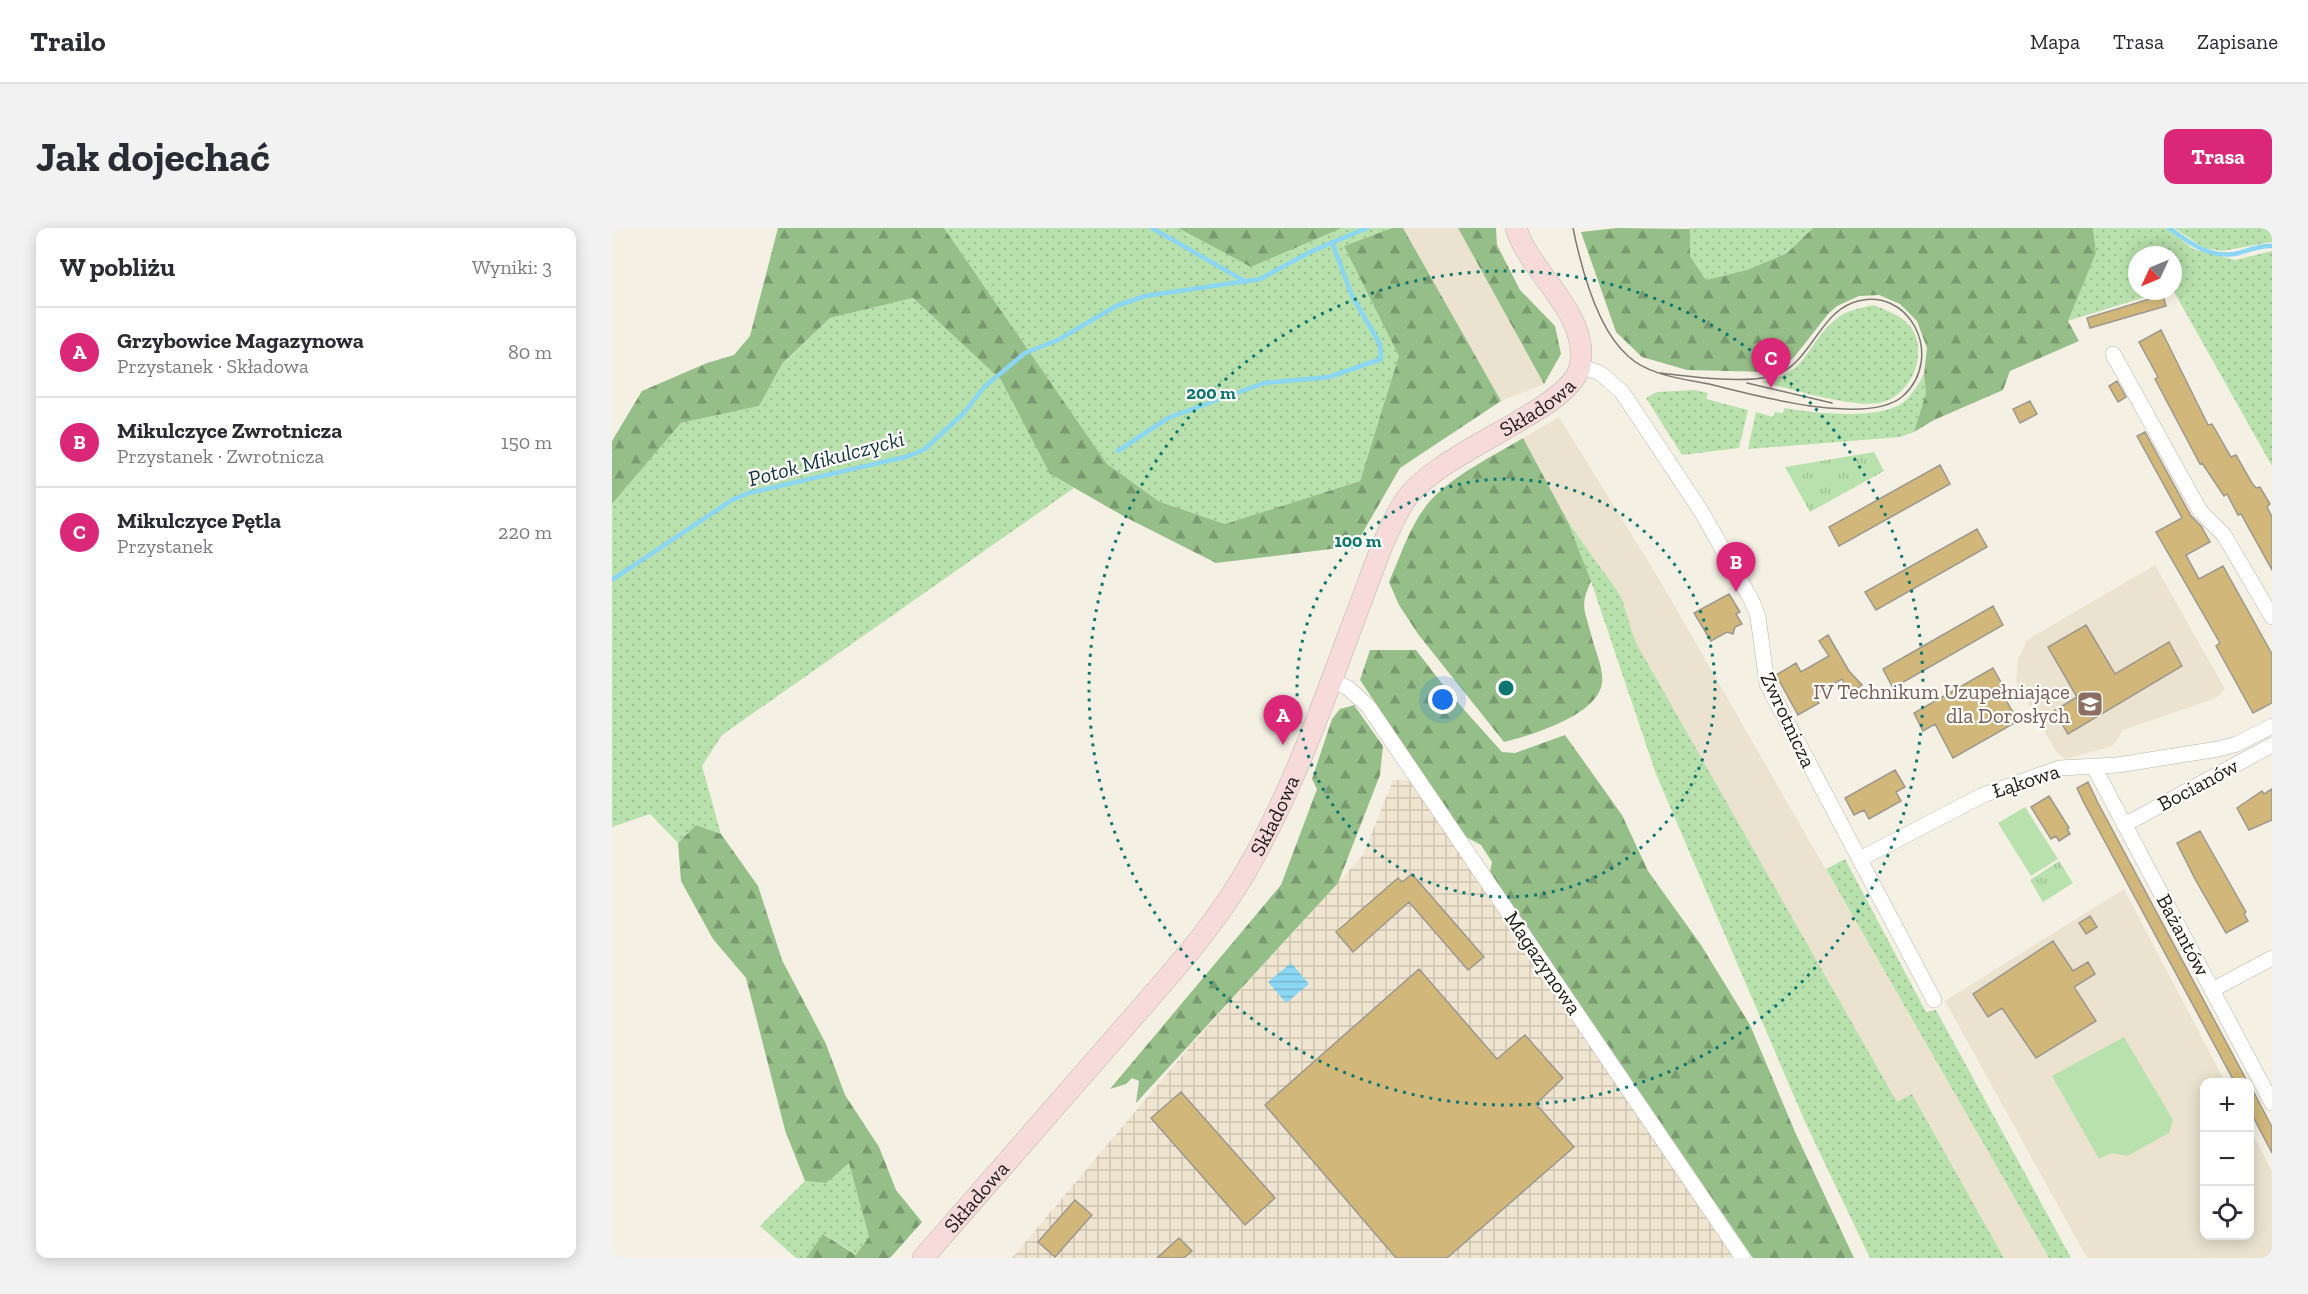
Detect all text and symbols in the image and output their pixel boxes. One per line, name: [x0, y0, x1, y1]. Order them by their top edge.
text: Trailo: [30, 25, 106, 58]
text: Mapa: [2030, 29, 2080, 54]
text: Trasa: [2113, 29, 2164, 54]
text: Zapisane: [2197, 29, 2278, 54]
button: Trasa: [2164, 129, 2272, 184]
text: Jak dojechać: [36, 131, 270, 182]
north arrow: [2128, 246, 2182, 300]
text: W pobliżu: [60, 251, 175, 283]
text: Wyniki: 3: [472, 255, 552, 279]
text: Grzybowice Magazynowa: [117, 327, 364, 354]
pin: C: [1752, 338, 1790, 388]
text: A: [73, 340, 86, 364]
text: 80 m: [508, 340, 552, 364]
text: Przystanek · Składowa: [117, 354, 309, 378]
street label: Składowa: [1495, 373, 1581, 442]
text: 200 m: [1186, 382, 1236, 404]
text: Mikulczyce Zwrotnicza: [117, 417, 342, 444]
water label: Potok Mikulczycki: [745, 425, 907, 492]
text: B: [73, 430, 86, 454]
text: 150 m: [501, 430, 552, 454]
text: Przystanek · Zwrotnicza: [117, 444, 324, 468]
text: Mikulczyce Pętla: [117, 507, 281, 534]
text: C: [73, 520, 86, 544]
text: 220 m: [498, 520, 552, 544]
text: 100 m: [1334, 530, 1382, 552]
text: Przystanek: [117, 534, 213, 558]
pin: B: [1716, 542, 1756, 592]
street label: Zwrotnicza: [1755, 668, 1821, 772]
centre of rings: [1496, 678, 1516, 698]
place label: IV Technikum Uzupełniające dla Dorosłych: [1813, 679, 2070, 728]
your location: [1428, 685, 1457, 714]
school or university icon: IV Technikum Uzupełniające dla Dorosłych: [2075, 689, 2105, 719]
pin: A: [1264, 696, 1302, 745]
street label: Bocianów: [2153, 753, 2242, 816]
street label: Łąkowa: [1989, 758, 2063, 803]
street label: Składowa: [1244, 771, 1304, 860]
street label: Bażantów: [2151, 890, 2215, 980]
street label: Magazynowa: [1500, 906, 1587, 1019]
map controls: [2200, 1078, 2254, 1240]
button: +: [2200, 1078, 2254, 1132]
button: −: [2200, 1132, 2254, 1186]
street label: Składowa: [938, 1156, 1014, 1237]
button: locate: [2200, 1186, 2254, 1240]

